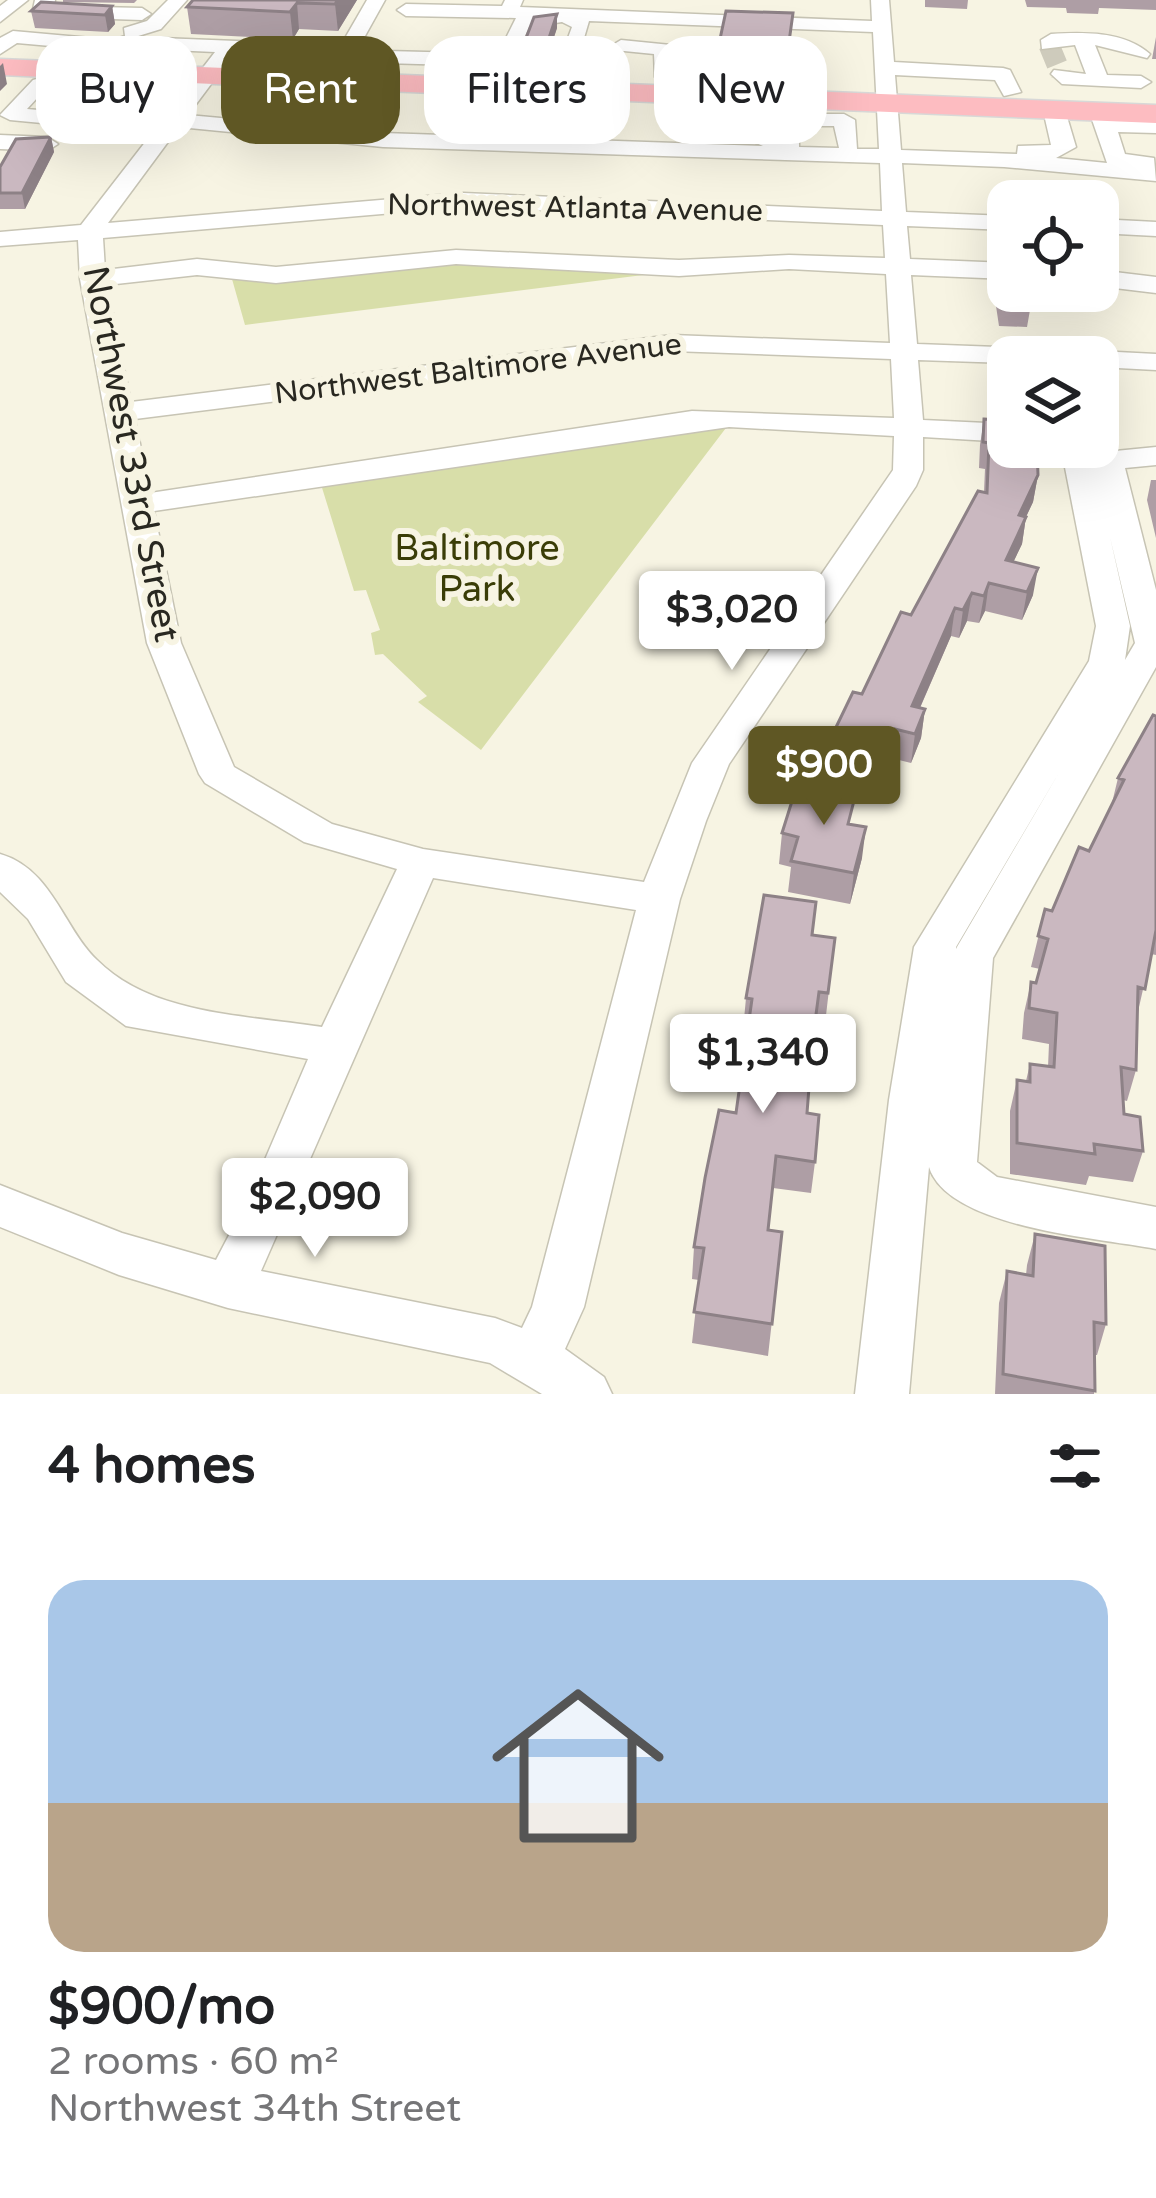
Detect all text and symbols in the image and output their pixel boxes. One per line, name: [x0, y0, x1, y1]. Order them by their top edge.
chip: Buy: [36, 36, 197, 144]
chip: Rent: [221, 36, 400, 144]
chip: Filters: [424, 36, 630, 144]
chip: New: [654, 36, 827, 144]
map controls: [987, 180, 1119, 468]
button: locate: [987, 180, 1119, 312]
street label: Northwest Atlanta Avenue: [387, 186, 763, 230]
street label: Northwest 33rd Street: [73, 263, 189, 645]
street label: Northwest Baltimore Avenue: [272, 326, 684, 412]
button: layers: [987, 336, 1119, 468]
park label: Baltimore Park: [394, 527, 560, 611]
pin: $3,020: [634, 571, 830, 673]
text: $3,020: [666, 586, 798, 633]
pin: $900: [753, 726, 895, 828]
text: $900: [775, 741, 873, 788]
pin: $1,340: [665, 1014, 861, 1116]
text: $1,340: [697, 1029, 829, 1076]
pin: $2,090: [217, 1158, 413, 1260]
text: $2,090: [249, 1173, 381, 1220]
icon: filters: [1042, 1433, 1108, 1499]
text: 4 homes: [48, 1435, 256, 1497]
icon: home: [470, 1658, 686, 1874]
text: $900/mo: [48, 1976, 275, 2038]
text: 2 rooms · 60 m²: [48, 2038, 339, 2085]
text: Northwest 34th Street: [48, 2085, 461, 2132]

